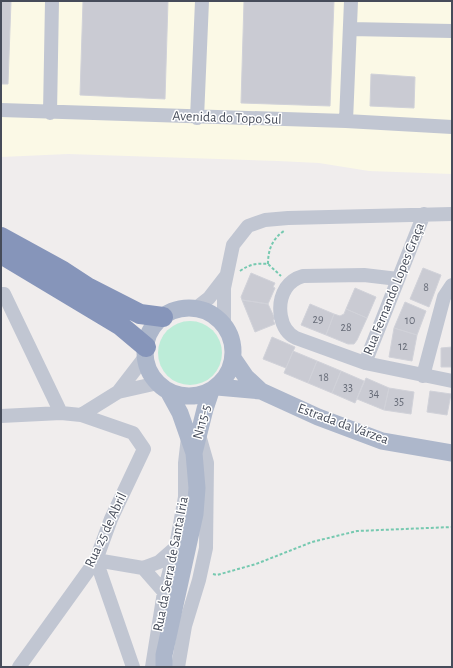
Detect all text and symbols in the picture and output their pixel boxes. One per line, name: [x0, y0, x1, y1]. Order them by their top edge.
street label: Avenida do Topo Sul: [172, 109, 282, 127]
street label: Rua Fernando Lopes Graça: [361, 220, 427, 357]
house number: 8: [423, 281, 429, 293]
house number: 29: [312, 313, 324, 325]
house number: 10: [405, 314, 415, 326]
house number: 28: [340, 321, 352, 333]
house number: 12: [398, 340, 408, 352]
house number: 18: [319, 371, 329, 383]
house number: 33: [343, 381, 353, 393]
house number: 34: [369, 387, 380, 399]
house number: 35: [394, 395, 404, 407]
street label: Estrada da Várzea: [296, 401, 391, 447]
street label: N115-5: [191, 403, 213, 441]
street label: Rua 25 de Abril: [83, 491, 129, 569]
street label: Rua da Serra de Santa Iria: [151, 495, 191, 633]

